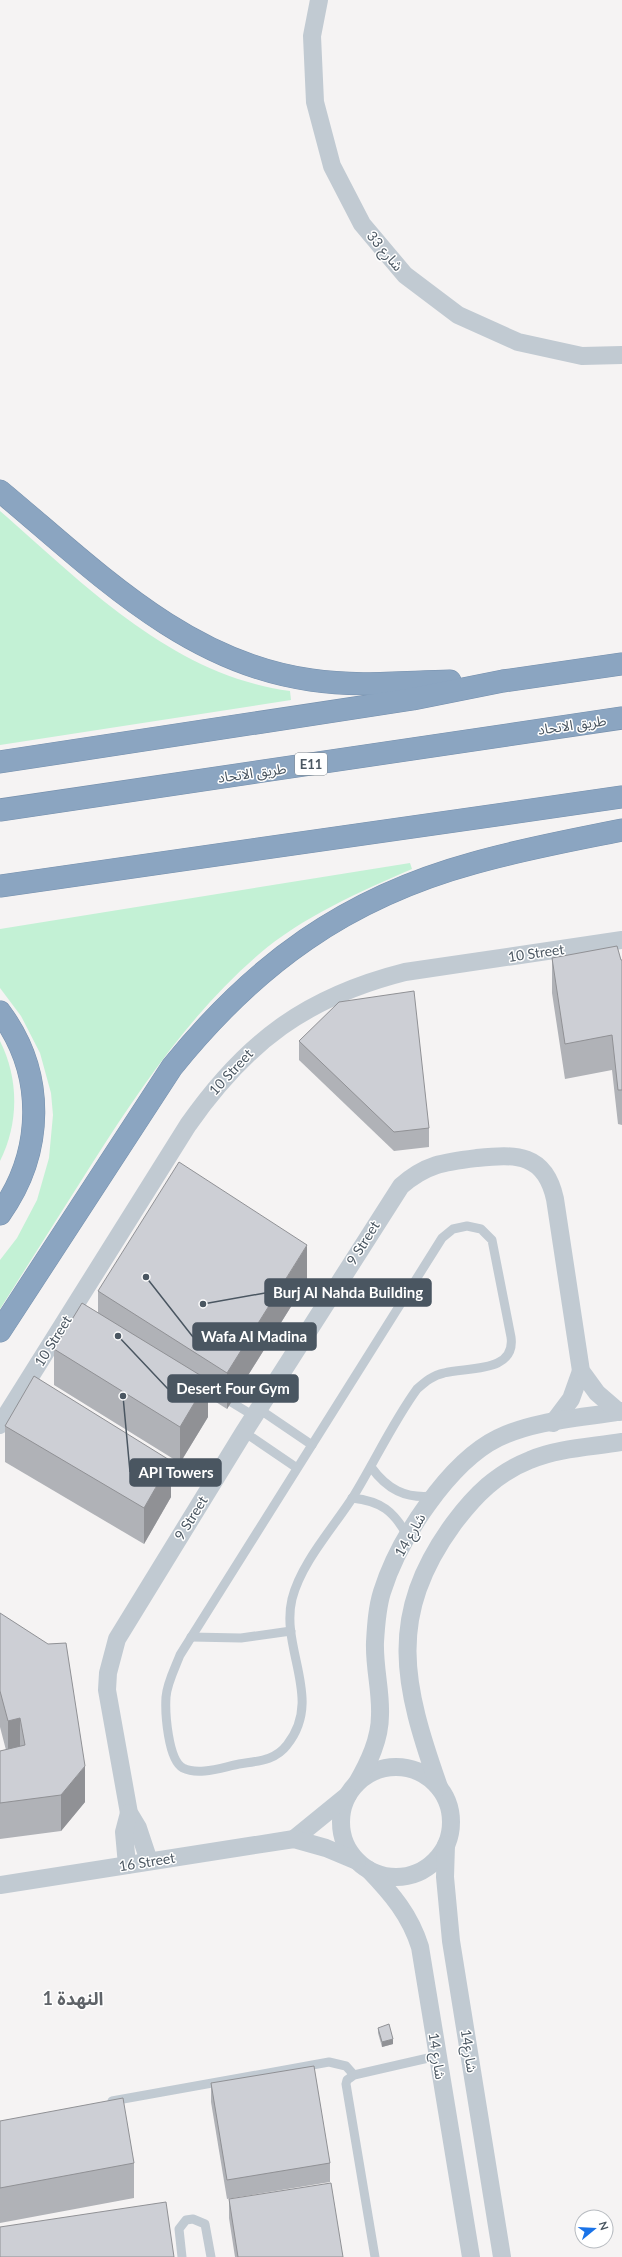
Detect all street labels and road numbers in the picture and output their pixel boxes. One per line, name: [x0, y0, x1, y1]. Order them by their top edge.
street label: شارع 33: [361, 227, 407, 276]
street label: طريق الاتحاد: [537, 711, 608, 740]
road number: E11: [295, 753, 327, 775]
street label: طريق الاتحاد: [217, 759, 288, 788]
street label: 10 Street: [507, 940, 565, 965]
street label: 10 Street: [205, 1045, 256, 1098]
street label: 9 Street: [342, 1218, 383, 1268]
street label: 10 Street: [30, 1312, 75, 1369]
street label: 9 Street: [170, 1493, 211, 1543]
street label: شارع 14: [390, 1510, 431, 1561]
street label: 16 Street: [118, 1849, 176, 1874]
street label: شارع14: [455, 2028, 481, 2074]
street label: شارع 14: [422, 2031, 450, 2081]

